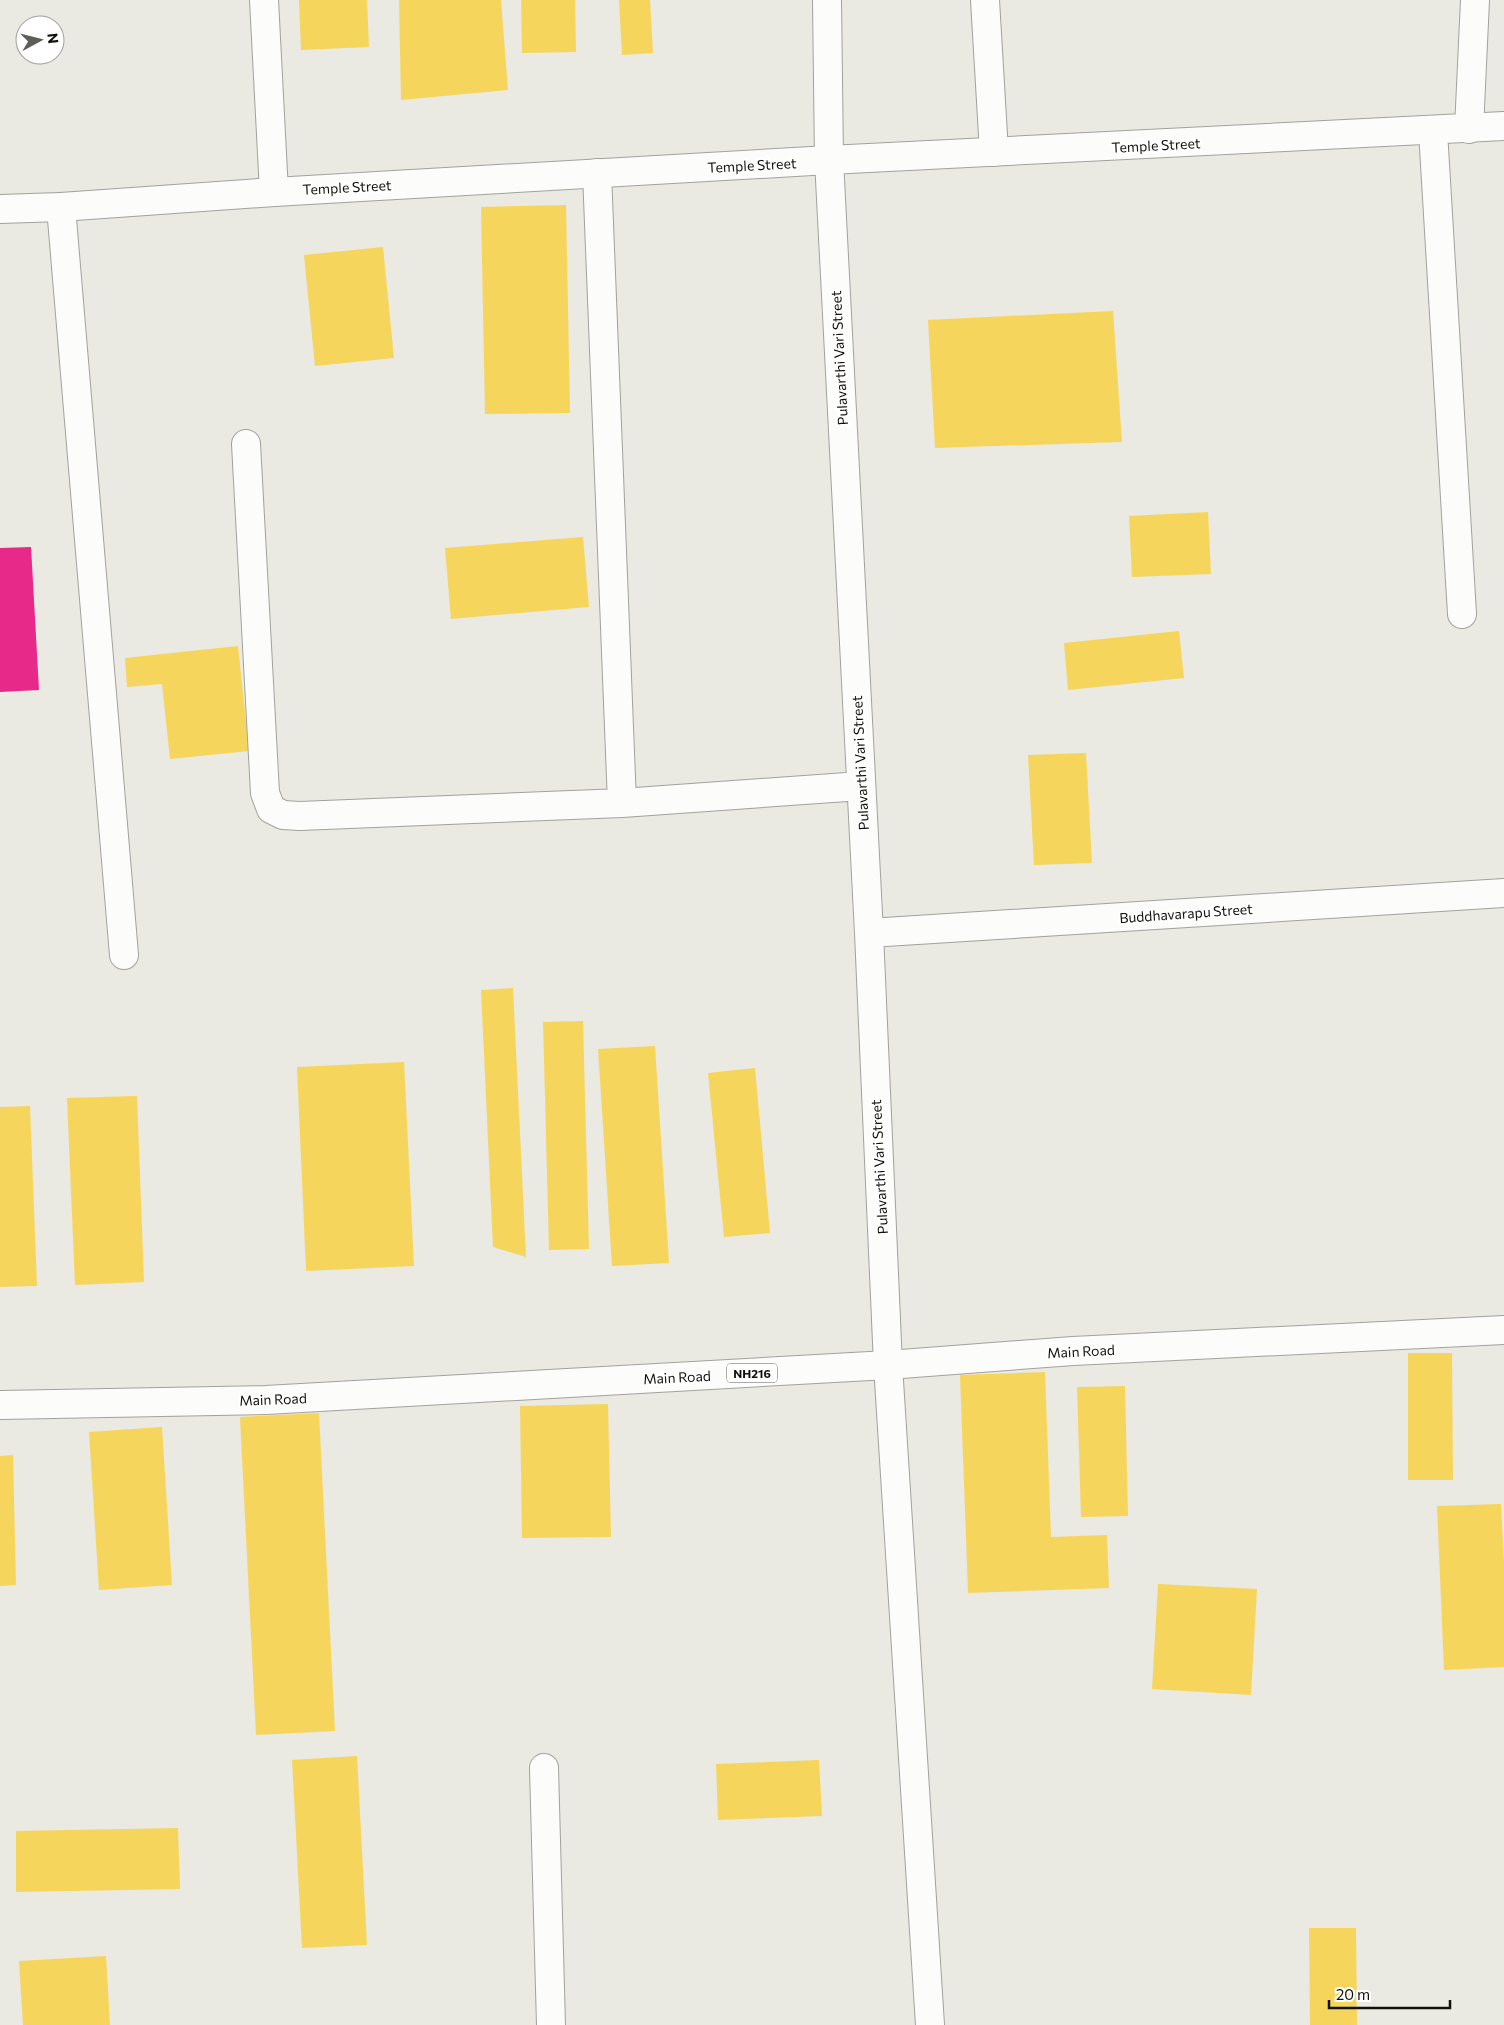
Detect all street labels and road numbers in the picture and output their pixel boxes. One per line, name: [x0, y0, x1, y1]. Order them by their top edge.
street label: Temple Street: [1111, 134, 1201, 156]
street label: Temple Street: [707, 154, 797, 176]
street label: Temple Street: [302, 176, 392, 198]
street label: Pulavarthi Vari Street: [827, 290, 851, 426]
street label: Pulavarthi Vari Street: [848, 695, 872, 831]
street label: Buddhavarapu Street: [1119, 900, 1254, 926]
street label: Pulavarthi Vari Street: [867, 1099, 891, 1235]
street label: Main Road: [1047, 1341, 1115, 1361]
road number: NH216: [727, 1364, 777, 1382]
street label: Main Road: [643, 1367, 711, 1387]
street label: Main Road: [239, 1389, 307, 1409]

